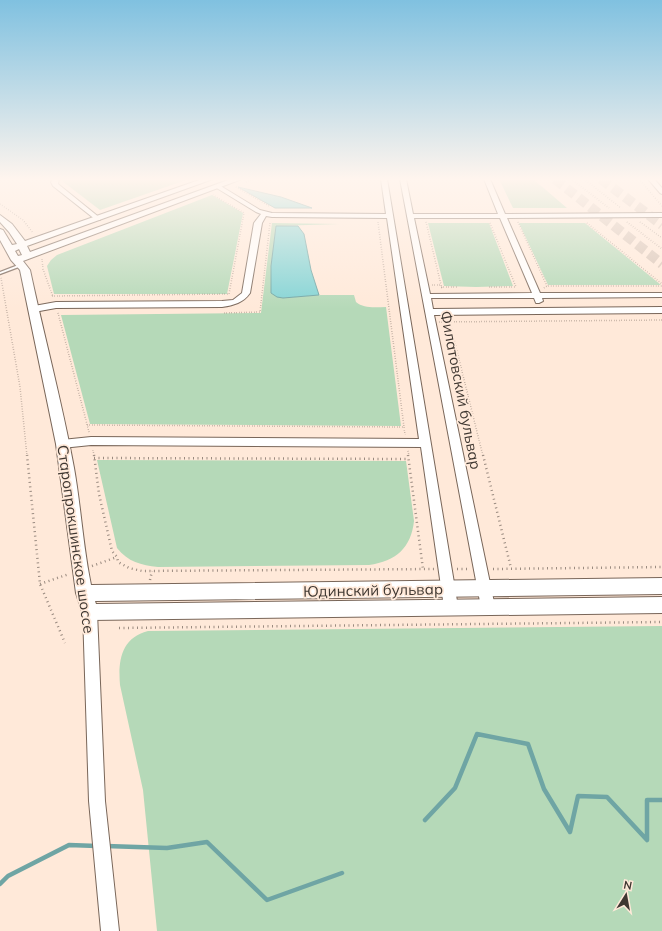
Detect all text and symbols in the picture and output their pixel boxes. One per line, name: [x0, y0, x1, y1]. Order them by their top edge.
street label: Филатовский бульвар: [436, 309, 486, 471]
street label: Старопрокшинское шоссе: [53, 444, 99, 634]
street label: Юдинский бульвар: [303, 579, 443, 601]
north arrow: [606, 875, 646, 915]
text: N: [622, 878, 633, 893]

